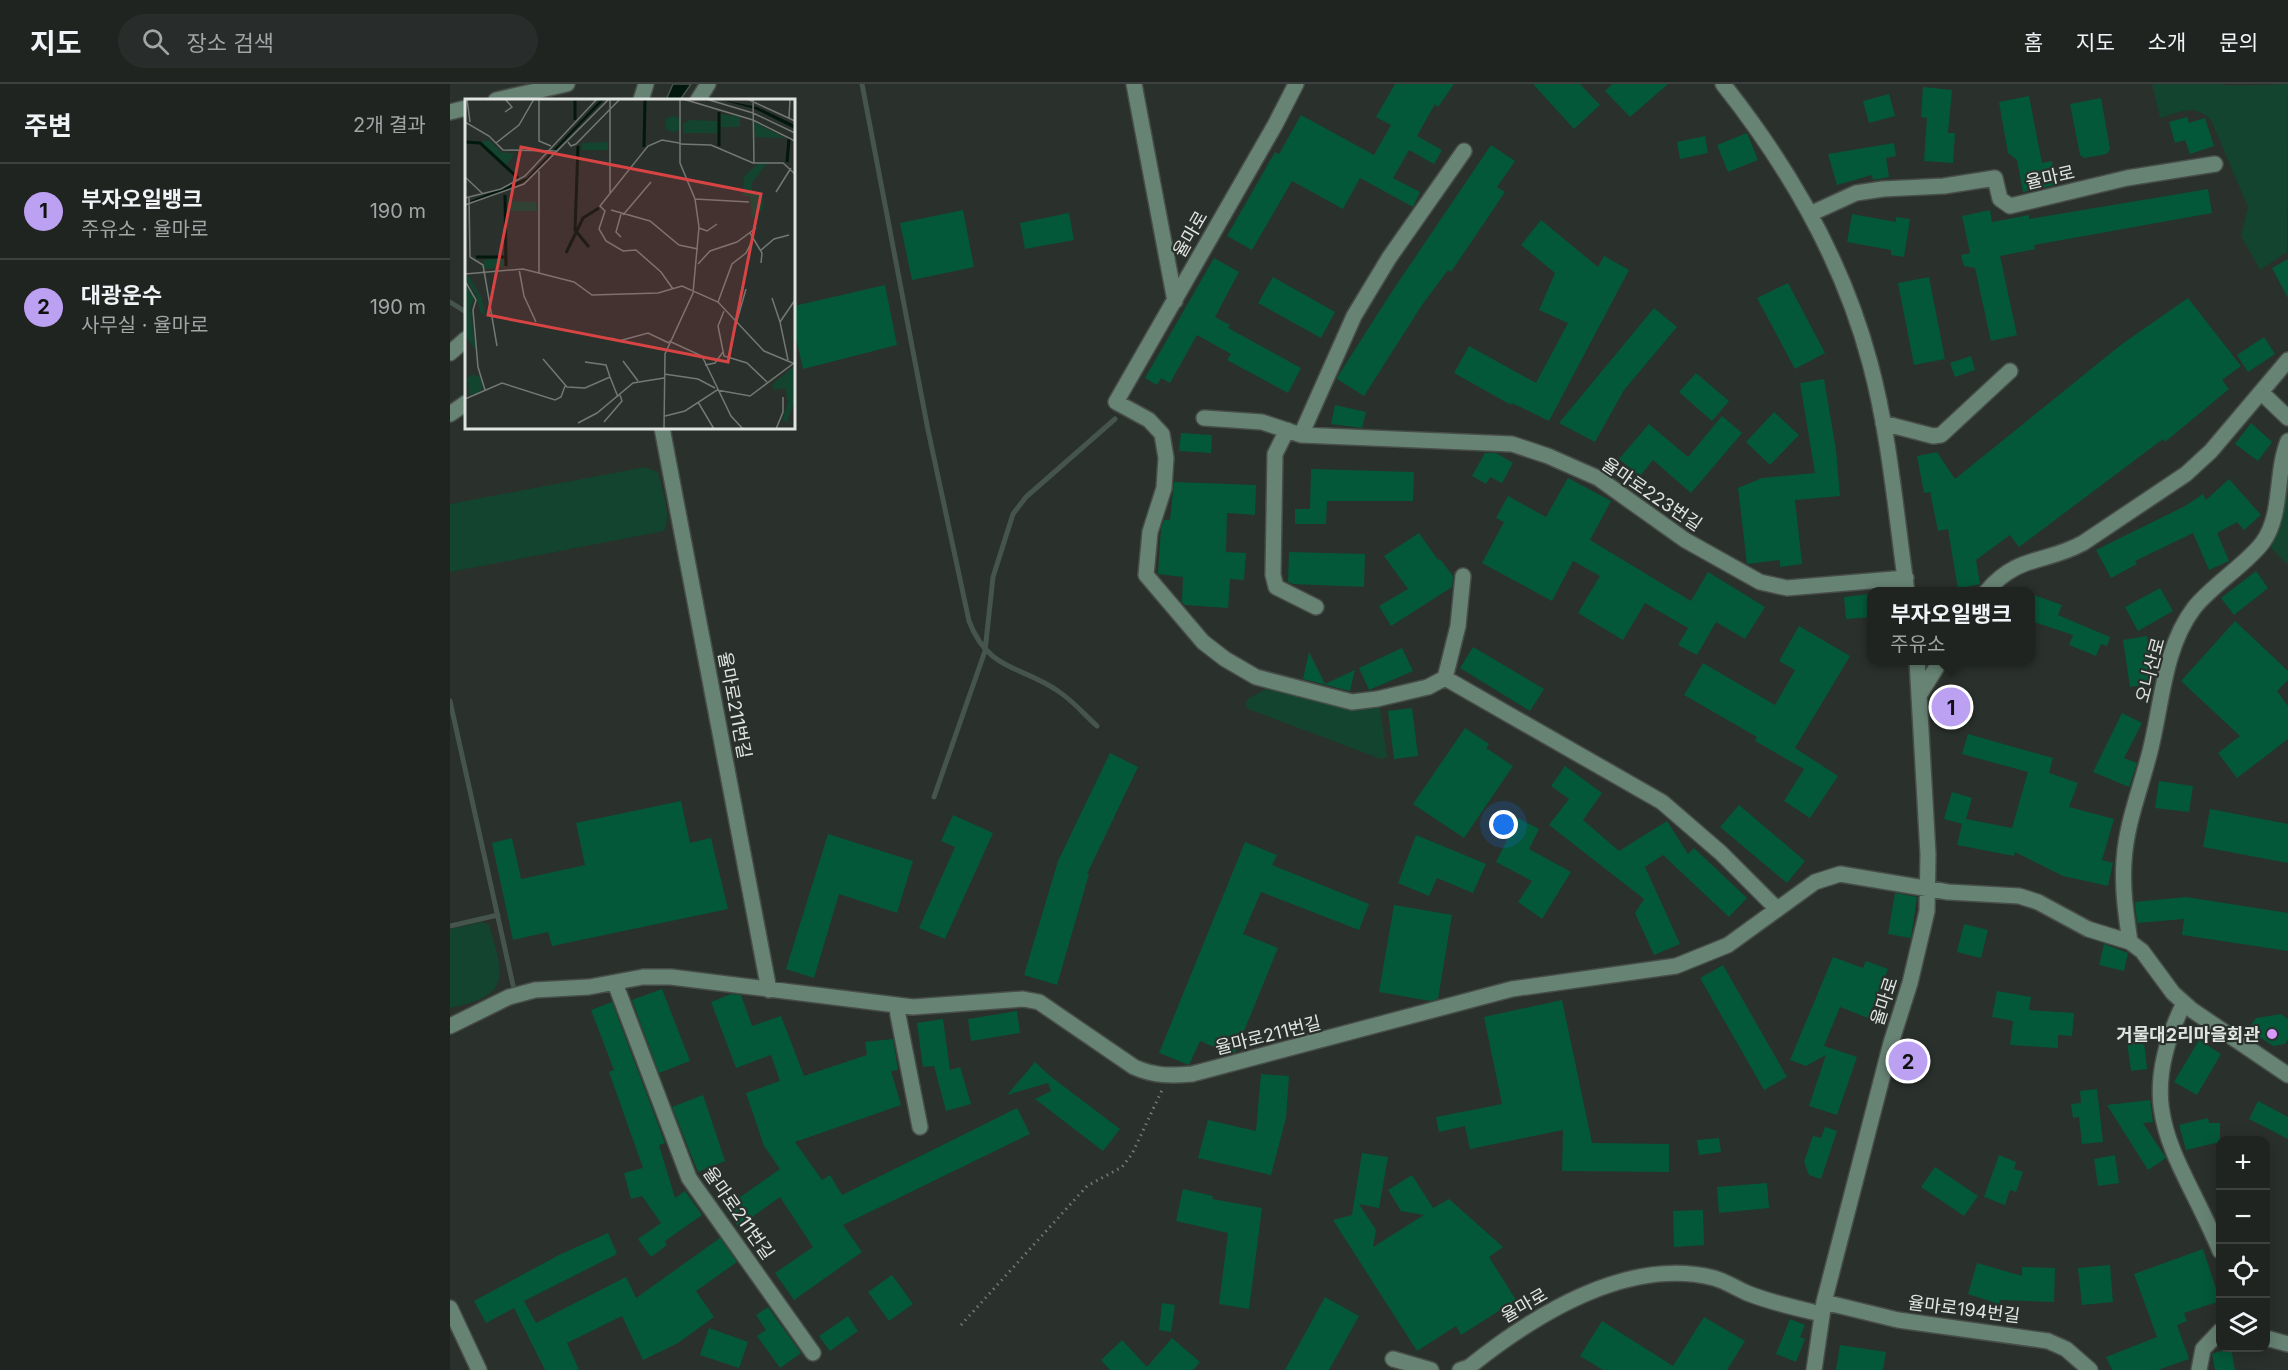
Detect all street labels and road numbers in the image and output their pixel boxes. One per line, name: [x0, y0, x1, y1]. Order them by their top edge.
street label: 율마로: [2023, 161, 2077, 193]
street label: 율마로: [1168, 207, 1212, 261]
street label: 율마로223번길: [1598, 453, 1706, 535]
street label: 오니산로: [2131, 635, 2169, 705]
street label: 율마로211번길: [714, 650, 756, 760]
street label: 율마로: [1866, 974, 1902, 1028]
street label: 율마로211번길: [1213, 1012, 1323, 1058]
street label: 율마로211번길: [699, 1163, 779, 1263]
street label: 율마로: [1497, 1283, 1551, 1327]
street label: 율마로194번길: [1907, 1292, 2021, 1326]

